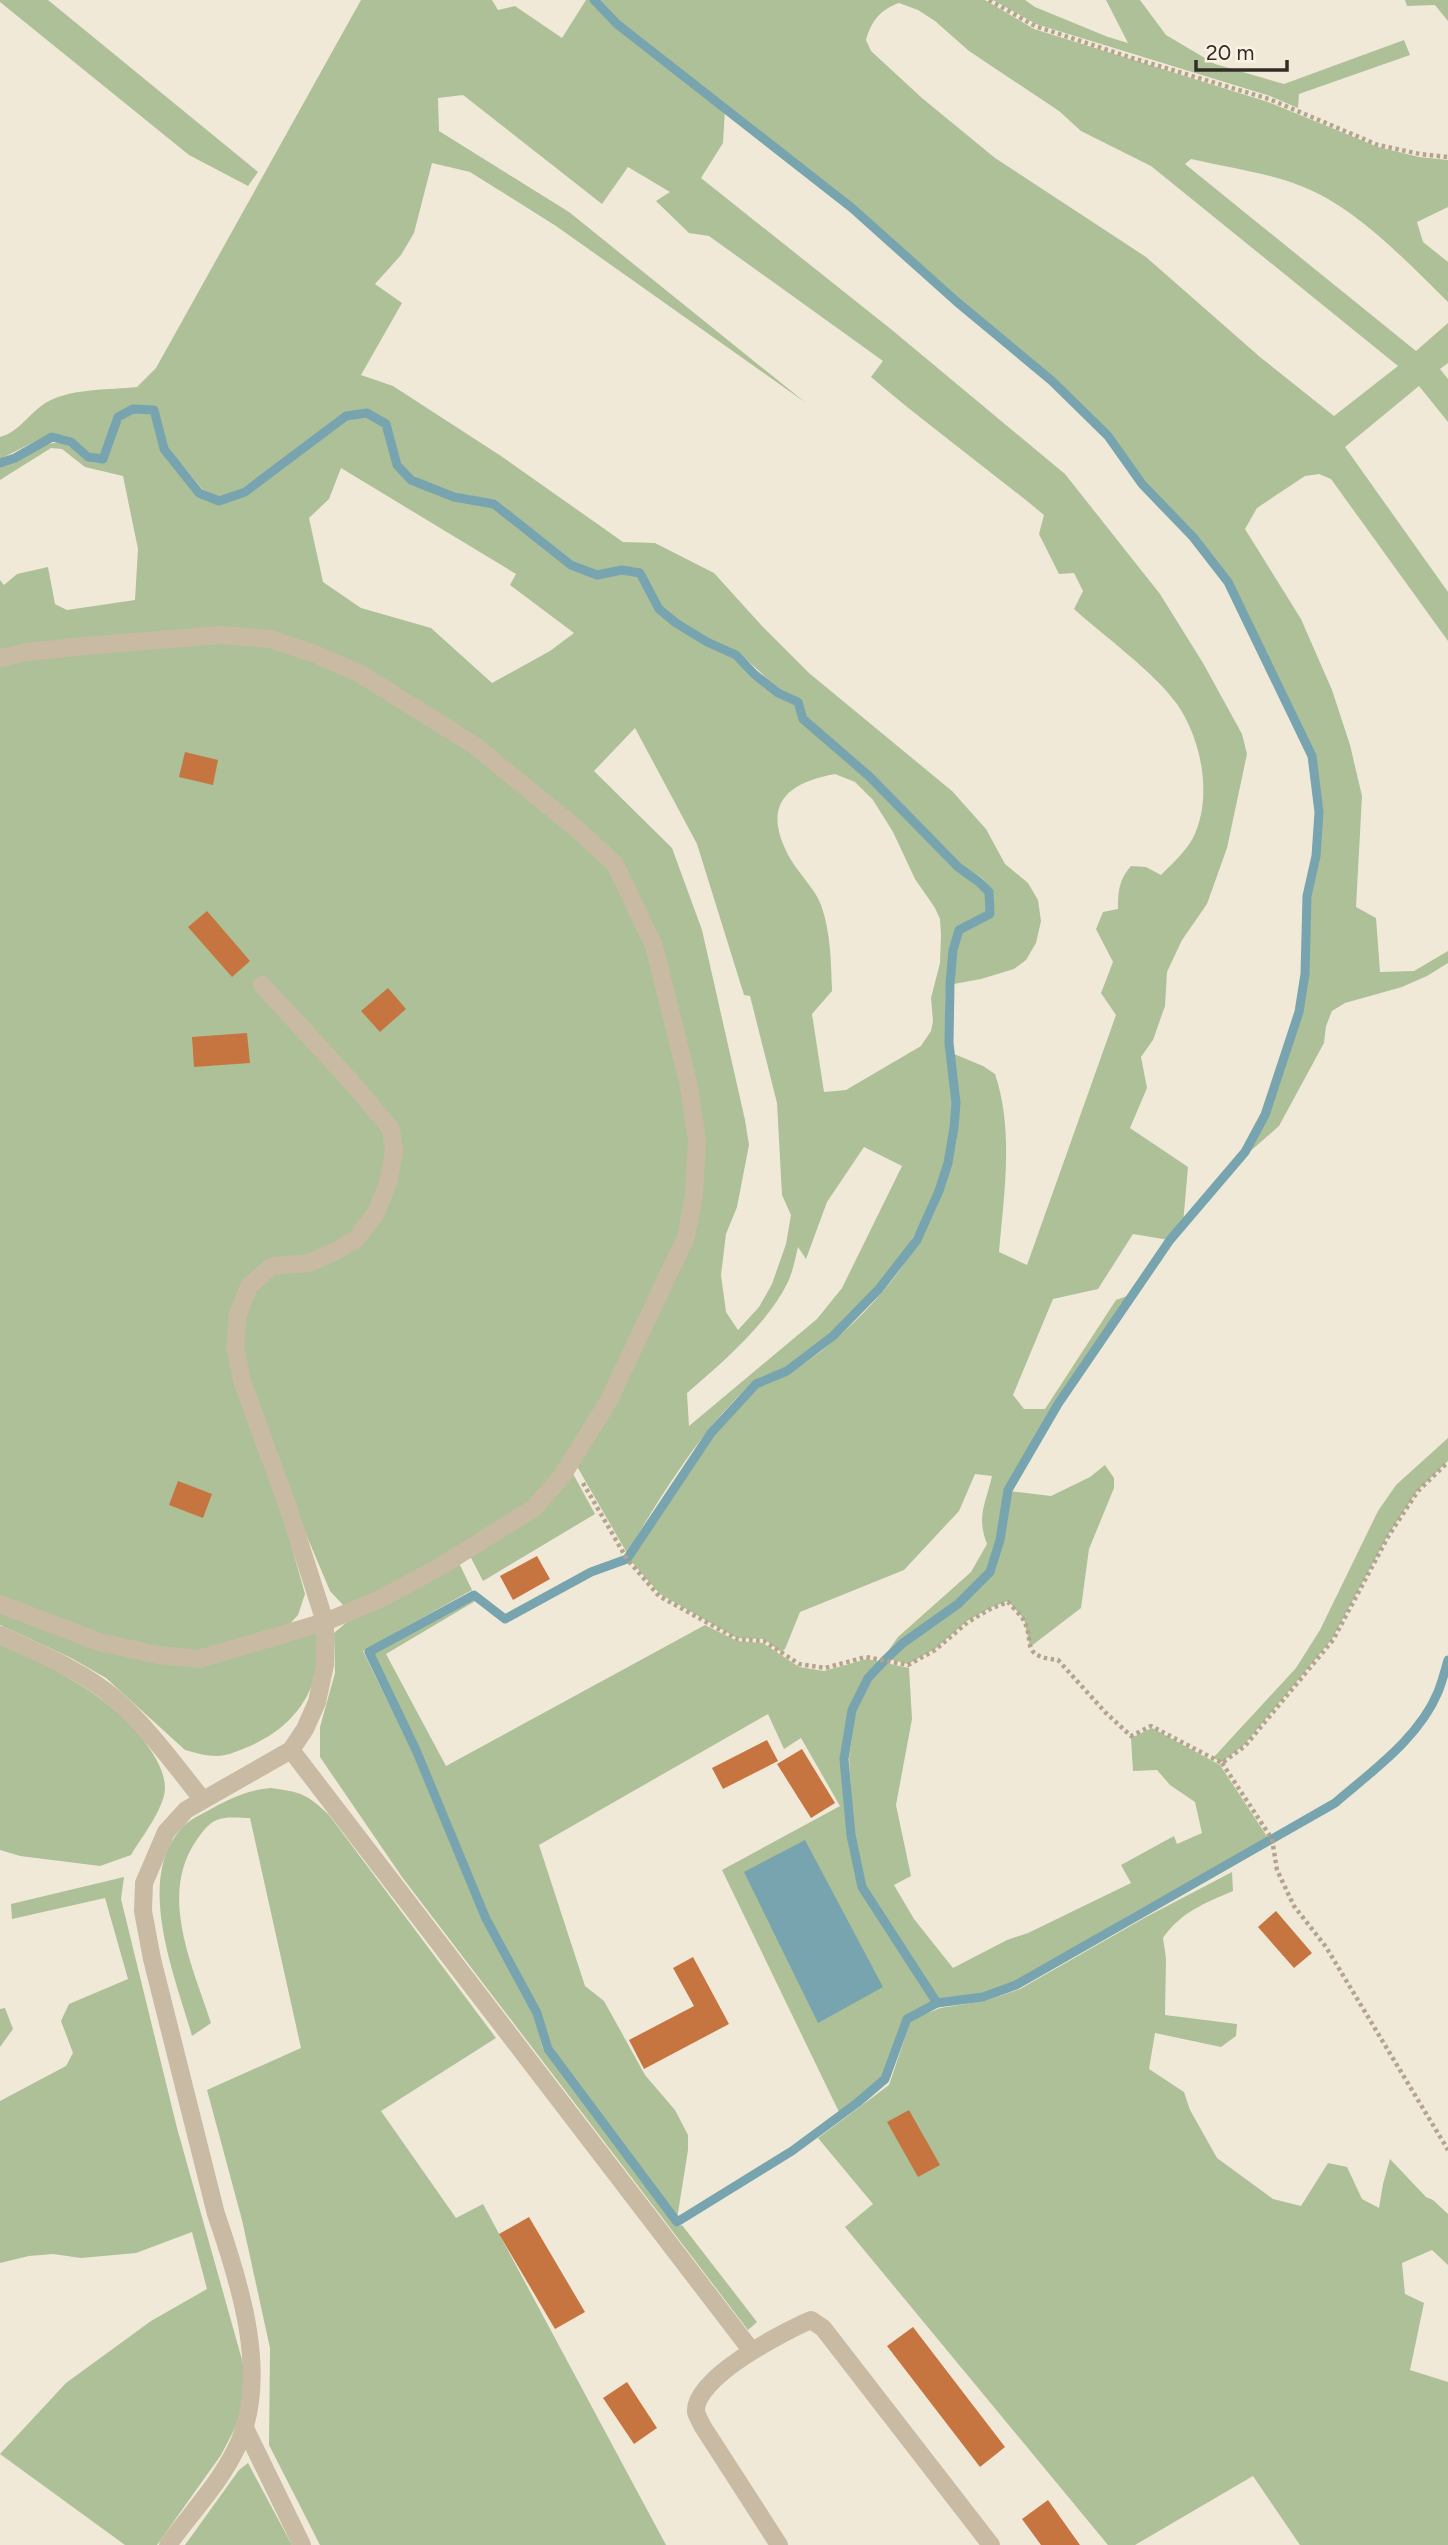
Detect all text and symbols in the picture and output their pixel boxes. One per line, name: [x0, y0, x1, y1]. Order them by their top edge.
scale bar: [1196, 28, 1287, 72]
text: 20 m: [1206, 40, 1254, 65]

